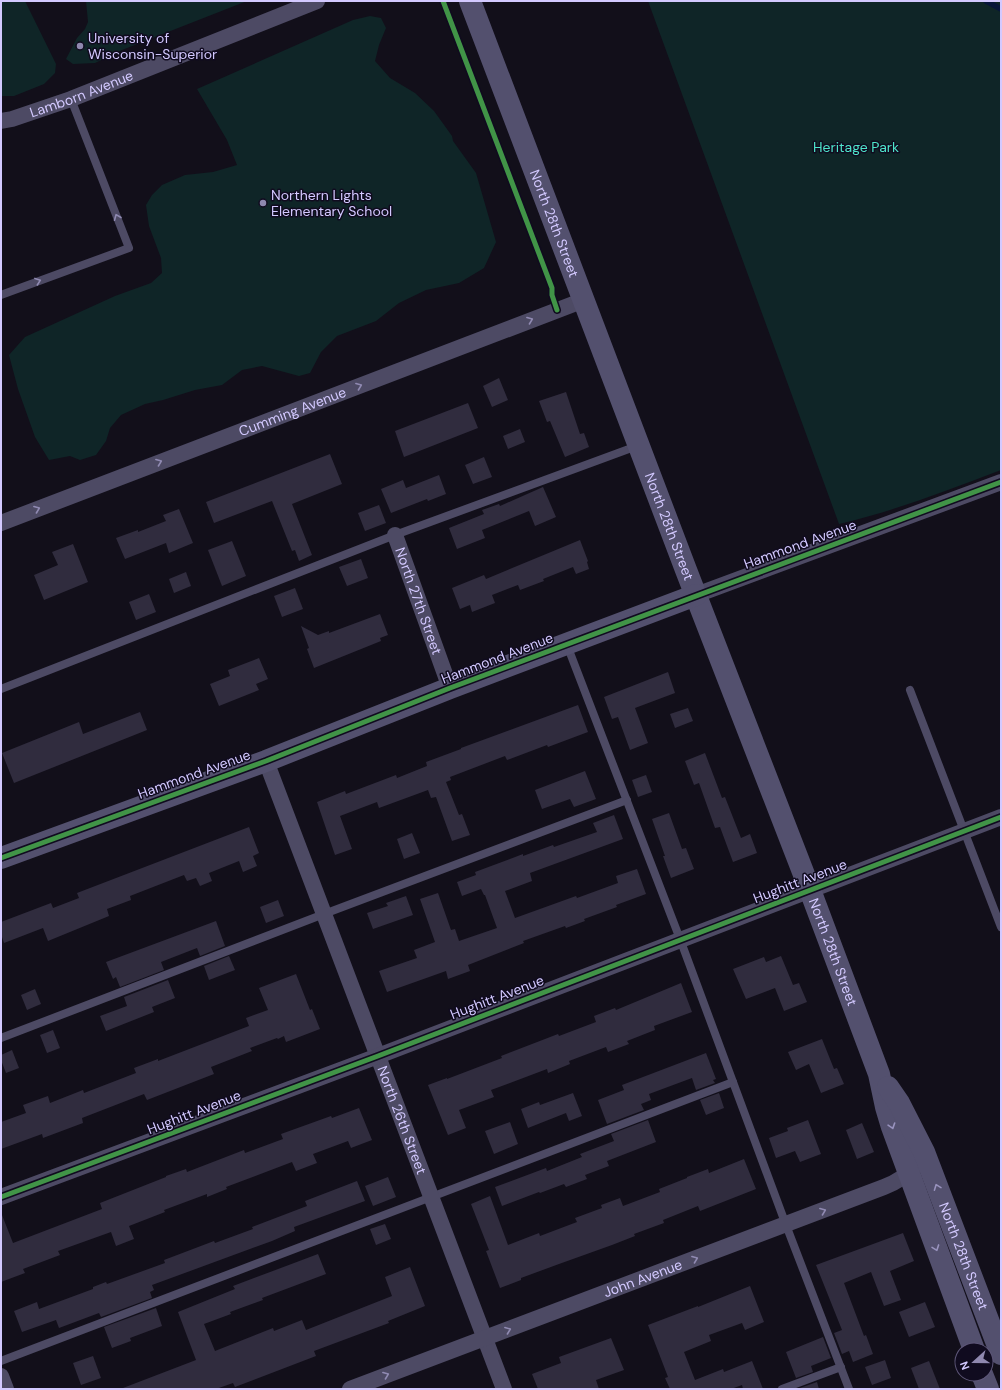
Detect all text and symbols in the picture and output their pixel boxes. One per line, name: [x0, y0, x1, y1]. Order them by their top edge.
place label: University of Wisconsin-Superior: [88, 29, 217, 63]
marker: University of Wisconsin-Superior: [75, 41, 85, 51]
street label: Lamborn Avenue: [27, 66, 136, 121]
park label: Heritage Park: [813, 138, 899, 156]
street label: North 28th Street: [526, 167, 583, 280]
place label: Northern Lights Elementary School: [271, 186, 392, 220]
marker: Northern Lights Elementary School: [258, 198, 268, 208]
one-way arrow: [113, 214, 121, 221]
one-way arrow: [34, 278, 41, 286]
one-way arrow: [527, 317, 534, 325]
one-way arrow: [355, 382, 362, 391]
street label: Cumming Avenue: [236, 383, 349, 440]
one-way arrow: [155, 459, 162, 467]
street label: North 28th Street: [641, 470, 698, 583]
one-way arrow: [34, 505, 41, 513]
street label: Hammond Avenue: [741, 515, 859, 573]
street label: North 27th Street: [391, 545, 446, 657]
street label: Hammond Avenue: [438, 628, 556, 688]
street label: Hammond Avenue: [135, 745, 253, 803]
street label: Hughitt Avenue: [751, 855, 849, 907]
street label: North 28th Street: [805, 896, 862, 1008]
street label: Hughitt Avenue: [448, 971, 546, 1023]
street label: North 26th Street: [373, 1063, 431, 1177]
street label: Hughitt Avenue: [145, 1086, 243, 1138]
one-way arrow: [887, 1122, 896, 1129]
one-way arrow: [934, 1183, 942, 1190]
street label: North 28th Street: [935, 1200, 992, 1313]
one-way arrow: [819, 1208, 826, 1216]
one-way arrow: [932, 1244, 940, 1251]
street label: John Avenue: [601, 1255, 685, 1301]
one-way arrow: [692, 1256, 699, 1264]
one-way arrow: [504, 1326, 511, 1334]
north arrow: [954, 1342, 994, 1382]
text: N: [957, 1359, 973, 1372]
one-way arrow: [383, 1372, 390, 1380]

